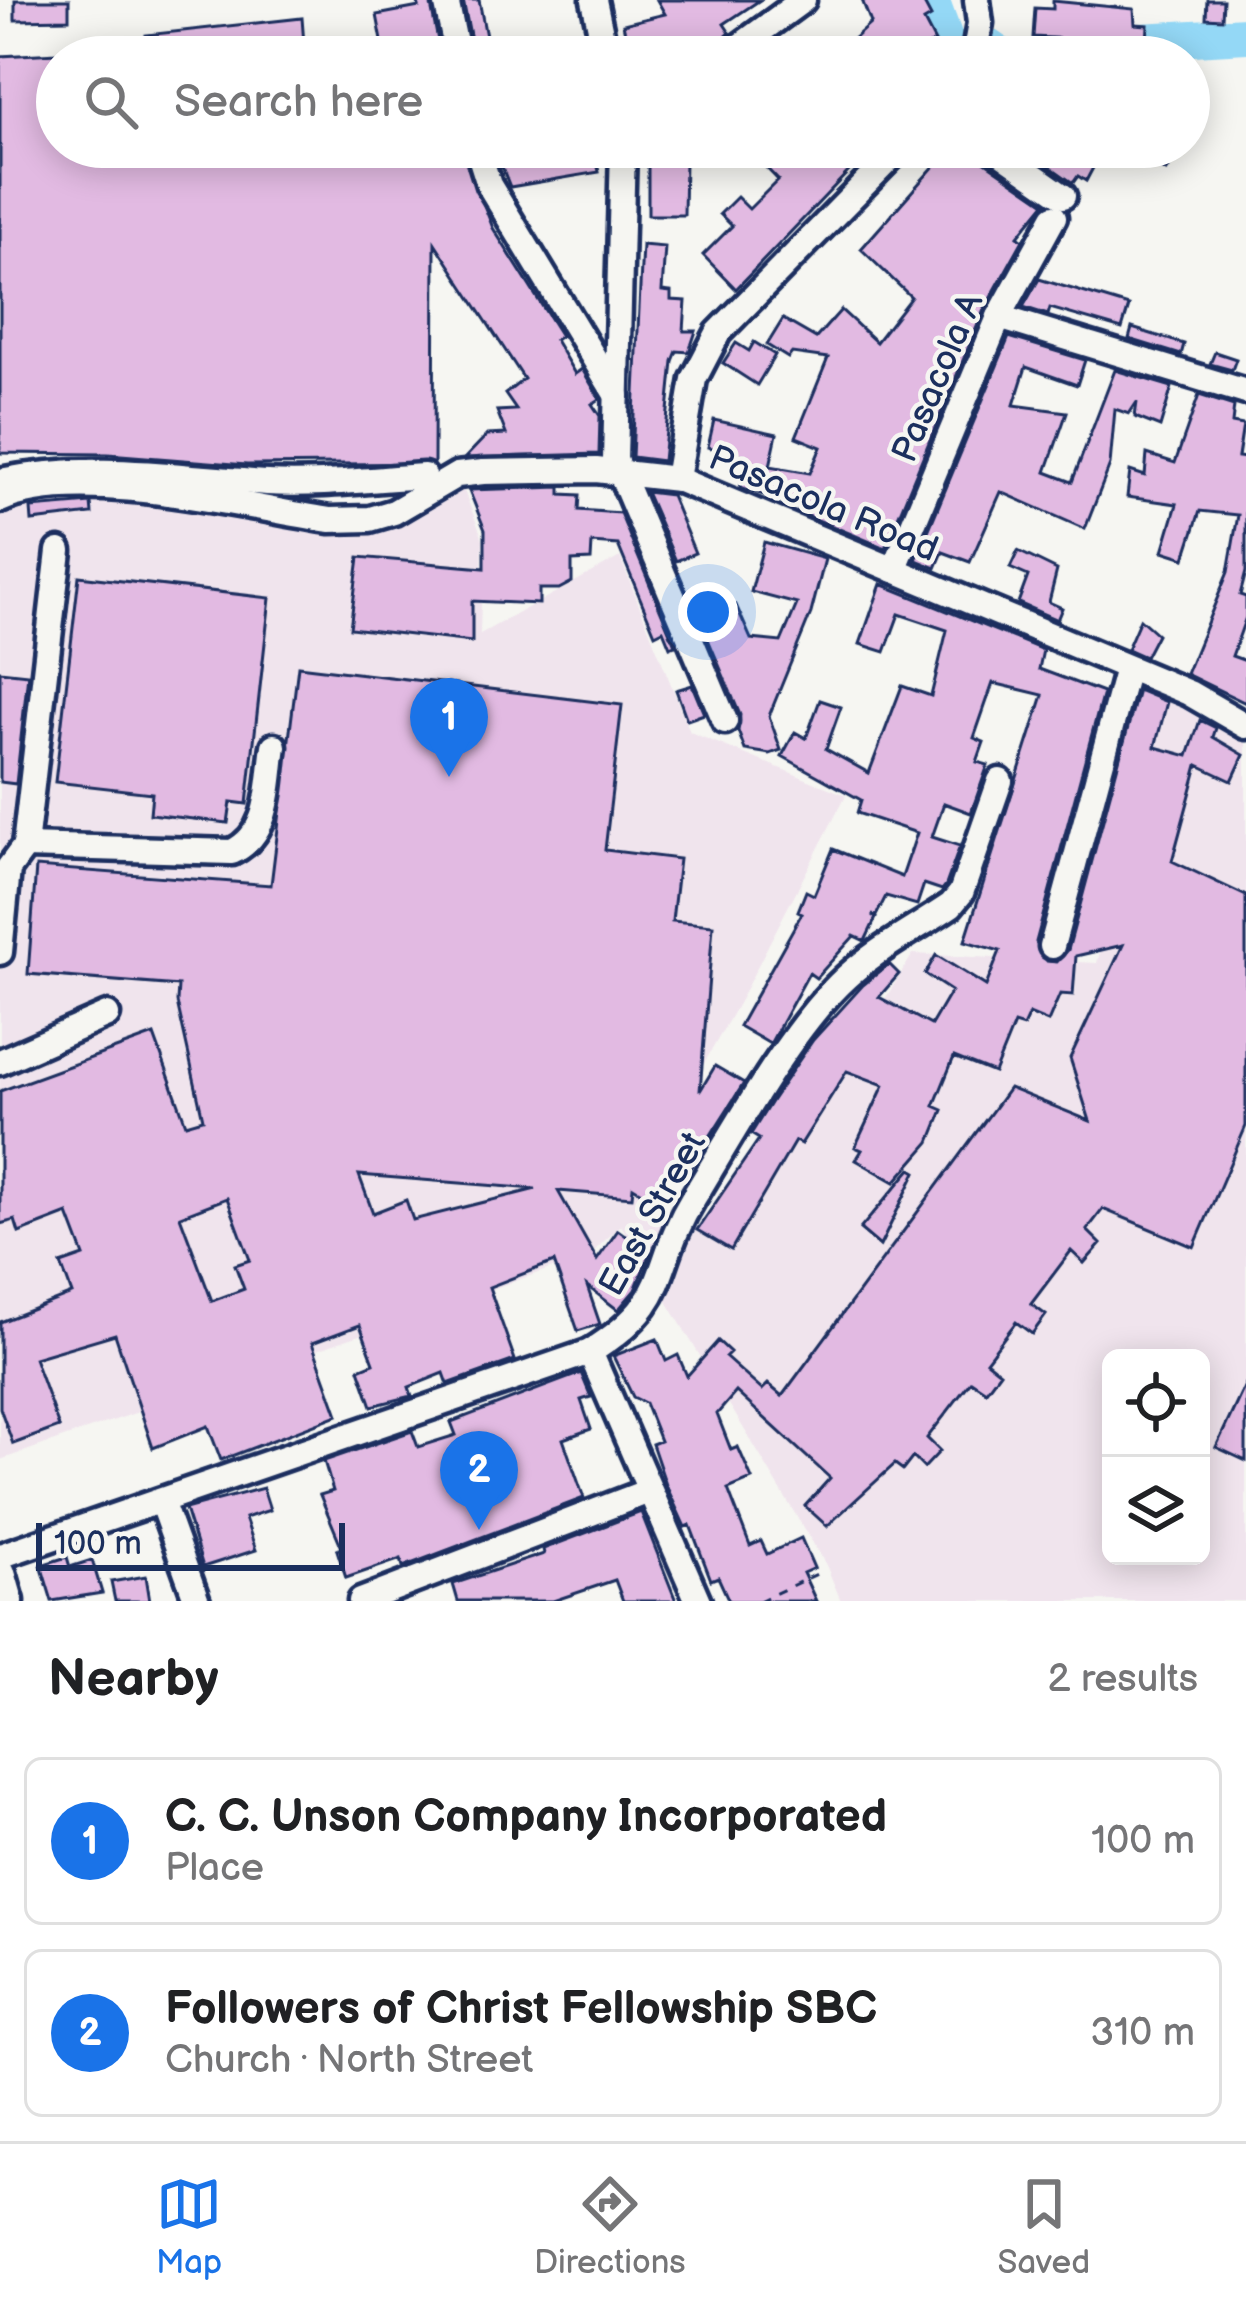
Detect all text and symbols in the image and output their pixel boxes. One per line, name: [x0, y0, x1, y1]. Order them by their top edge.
search box: [36, 36, 1210, 168]
icon: search: [78, 69, 144, 135]
text: Search here: [174, 75, 423, 130]
street label: Pasacola A: [883, 287, 993, 469]
street label: Pasacola Road: [702, 437, 944, 572]
your location: [678, 582, 738, 642]
pin: 1: [410, 678, 488, 777]
street label: East Street: [591, 1125, 716, 1304]
map controls: [1102, 1349, 1210, 1565]
button: locate: [1102, 1349, 1210, 1457]
pin: 2: [440, 1431, 518, 1530]
button: layers: [1102, 1457, 1210, 1565]
scale bar: [36, 1517, 345, 1570]
text: 100 m: [54, 1524, 142, 1564]
text: Nearby: [48, 1649, 219, 1710]
text: 2 results: [1047, 1656, 1198, 1703]
text: C. C. Unson Company Incorporated: [165, 1790, 887, 1845]
text: 1: [82, 1818, 98, 1865]
text: 100 m: [1091, 1818, 1195, 1865]
text: Place: [165, 1845, 264, 1892]
text: Followers of Christ Fellowship SBC: [165, 1982, 877, 2037]
text: 2: [78, 2010, 102, 2057]
text: 310 m: [1090, 2010, 1195, 2057]
text: Church · North Street: [165, 2037, 533, 2084]
tab: Map: [156, 2171, 222, 2283]
tab: Directions: [534, 2171, 686, 2283]
tab: Saved: [997, 2171, 1090, 2283]

